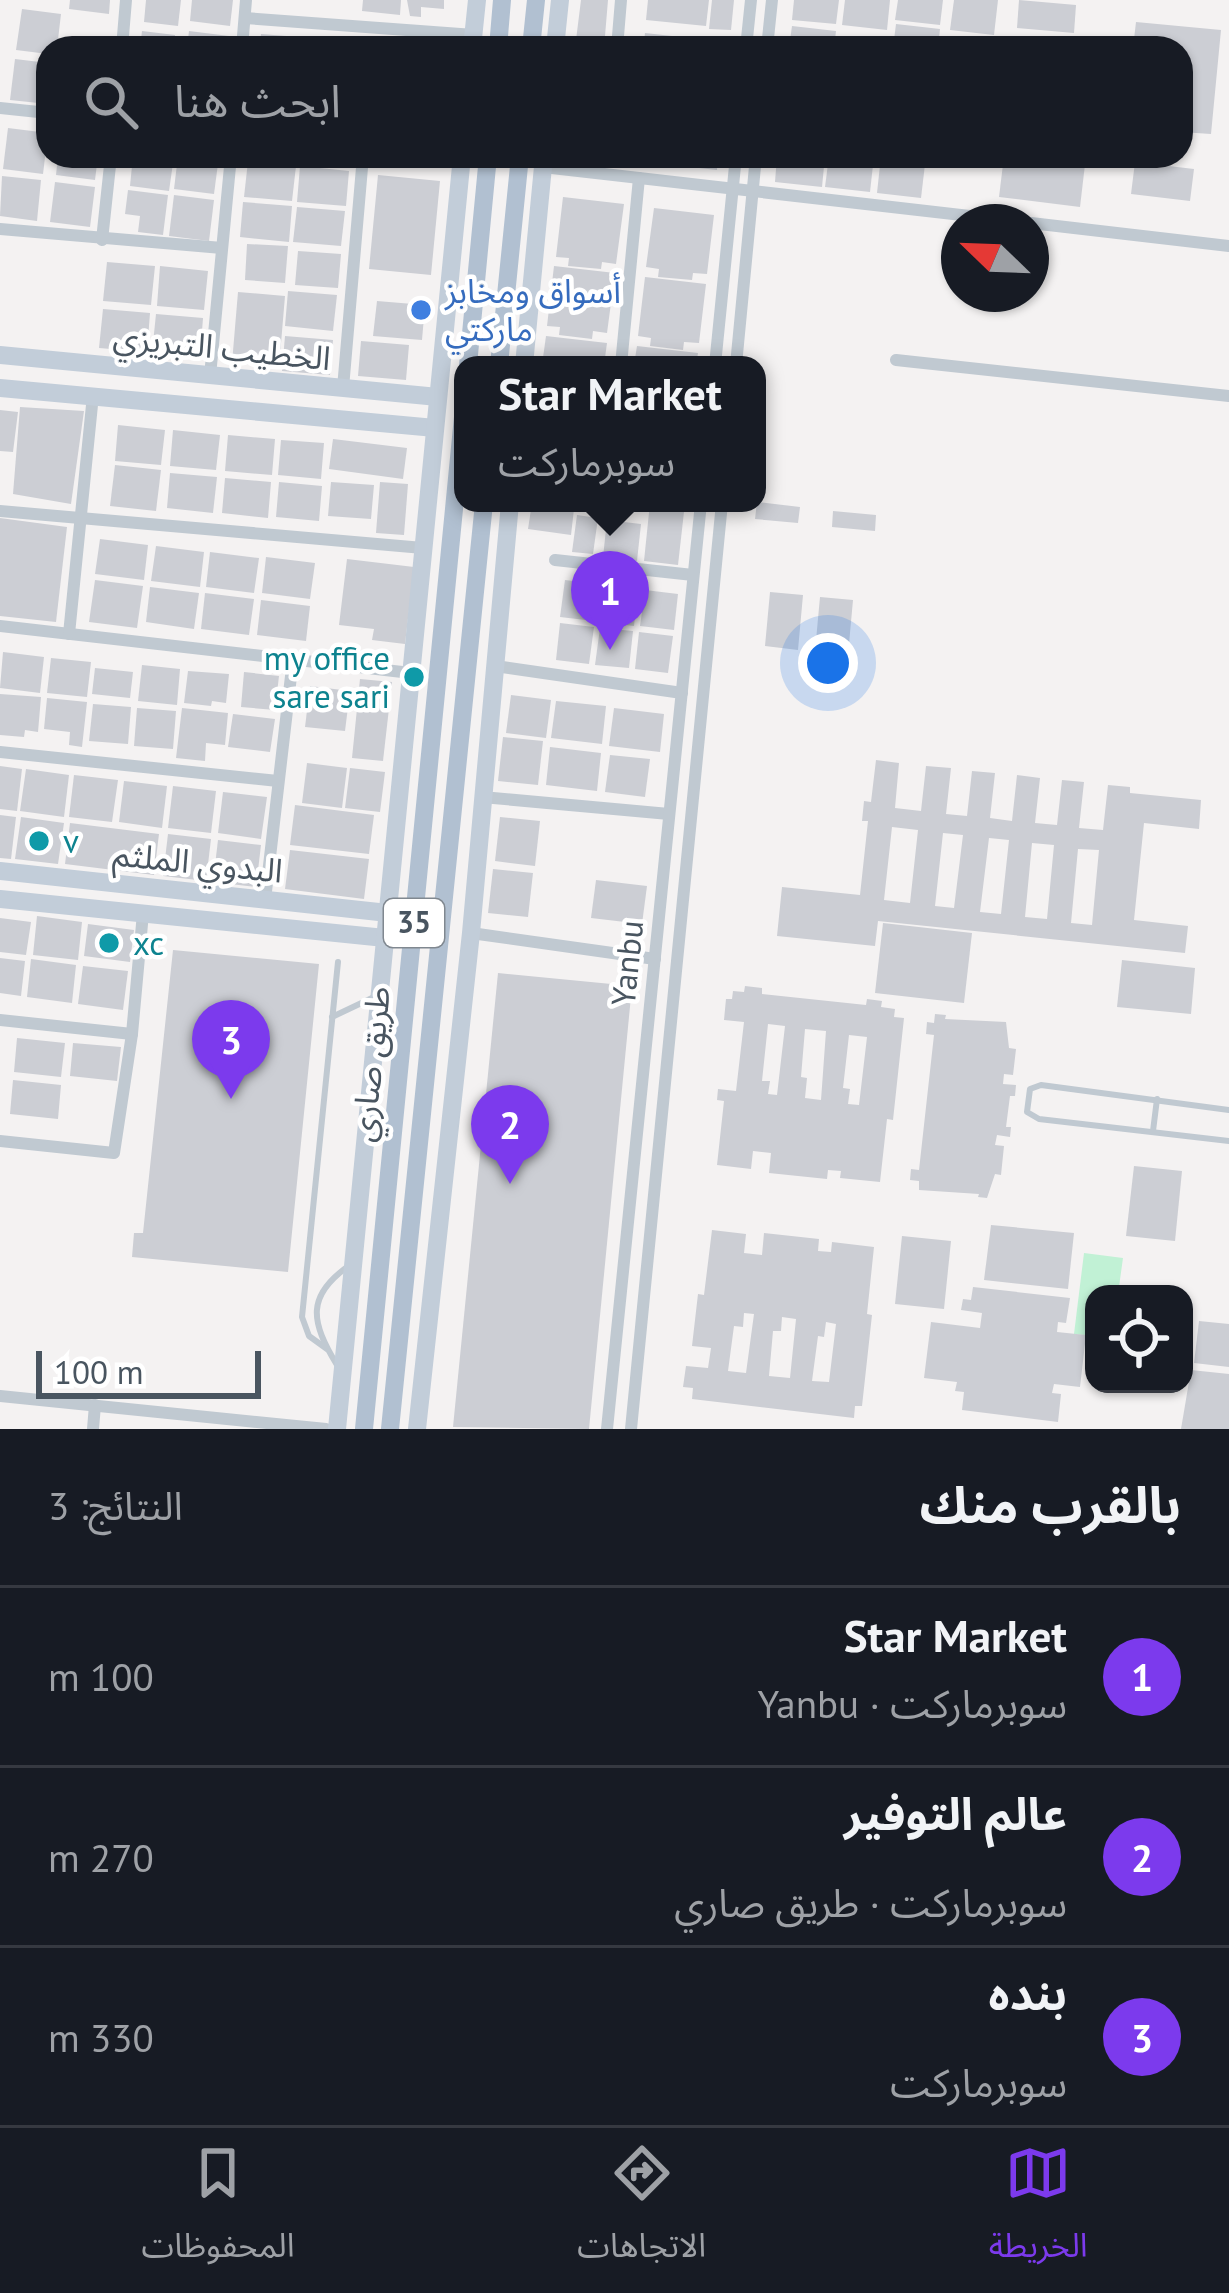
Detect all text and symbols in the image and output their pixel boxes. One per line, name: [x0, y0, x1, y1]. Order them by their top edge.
search box: [36, 36, 1193, 168]
icon: search: [78, 69, 144, 135]
text: ابحث هنا: [174, 71, 341, 129]
north arrow: [941, 204, 1049, 312]
place label: أسواق ومخابز ماركتي: [444, 269, 621, 355]
marker: أسواق ومخابز ماركتي: [408, 297, 434, 323]
street label: الخطيب التبريزي: [111, 314, 333, 384]
popup: [454, 356, 766, 512]
text: Star Market: [498, 364, 722, 422]
text: سوبرماركت: [498, 436, 675, 487]
pin: 1: [571, 551, 649, 650]
your location: [798, 633, 858, 693]
place label: my office sare sari: [264, 636, 390, 717]
marker: my office sare sari: [401, 664, 427, 690]
place label: v: [63, 819, 79, 862]
marker: v: [26, 828, 52, 854]
street label: البدوي الملثم: [111, 831, 285, 897]
road number: 35: [384, 899, 444, 947]
street label: Yanbu: [601, 918, 652, 1008]
place label: xc: [133, 921, 164, 964]
marker: xc: [96, 930, 122, 956]
street label: طريق صاري: [340, 984, 404, 1144]
pin: 3: [192, 1000, 270, 1099]
pin: 2: [471, 1085, 549, 1184]
map controls: [1085, 1285, 1193, 1393]
button: locate: [1085, 1285, 1193, 1393]
scale bar: [36, 1345, 261, 1398]
text: 100 m: [54, 1350, 144, 1393]
text: بالقرب منك: [919, 1471, 1181, 1537]
text: النتائج: 3: [48, 1480, 183, 1531]
text: Star Market: [844, 1606, 1067, 1664]
text: 100 m: [48, 1651, 154, 1702]
text: 1: [1131, 1651, 1153, 1702]
text: سوبرماركت · Yanbu: [757, 1678, 1067, 1729]
text: عالم التوفير: [844, 1784, 1067, 1842]
text: 270 m: [48, 1832, 154, 1883]
text: 2: [1131, 1832, 1153, 1883]
text: سوبرماركت · طريق صاري: [674, 1877, 1067, 1928]
text: بنده: [989, 1964, 1067, 2022]
text: 330 m: [48, 2012, 154, 2063]
text: 3: [1131, 2012, 1153, 2063]
text: سوبرماركت: [890, 2057, 1067, 2108]
tab: المحفوظات: [141, 2140, 295, 2281]
tab: الاتجاهات: [577, 2140, 706, 2281]
tab: الخريطة: [989, 2140, 1088, 2281]

